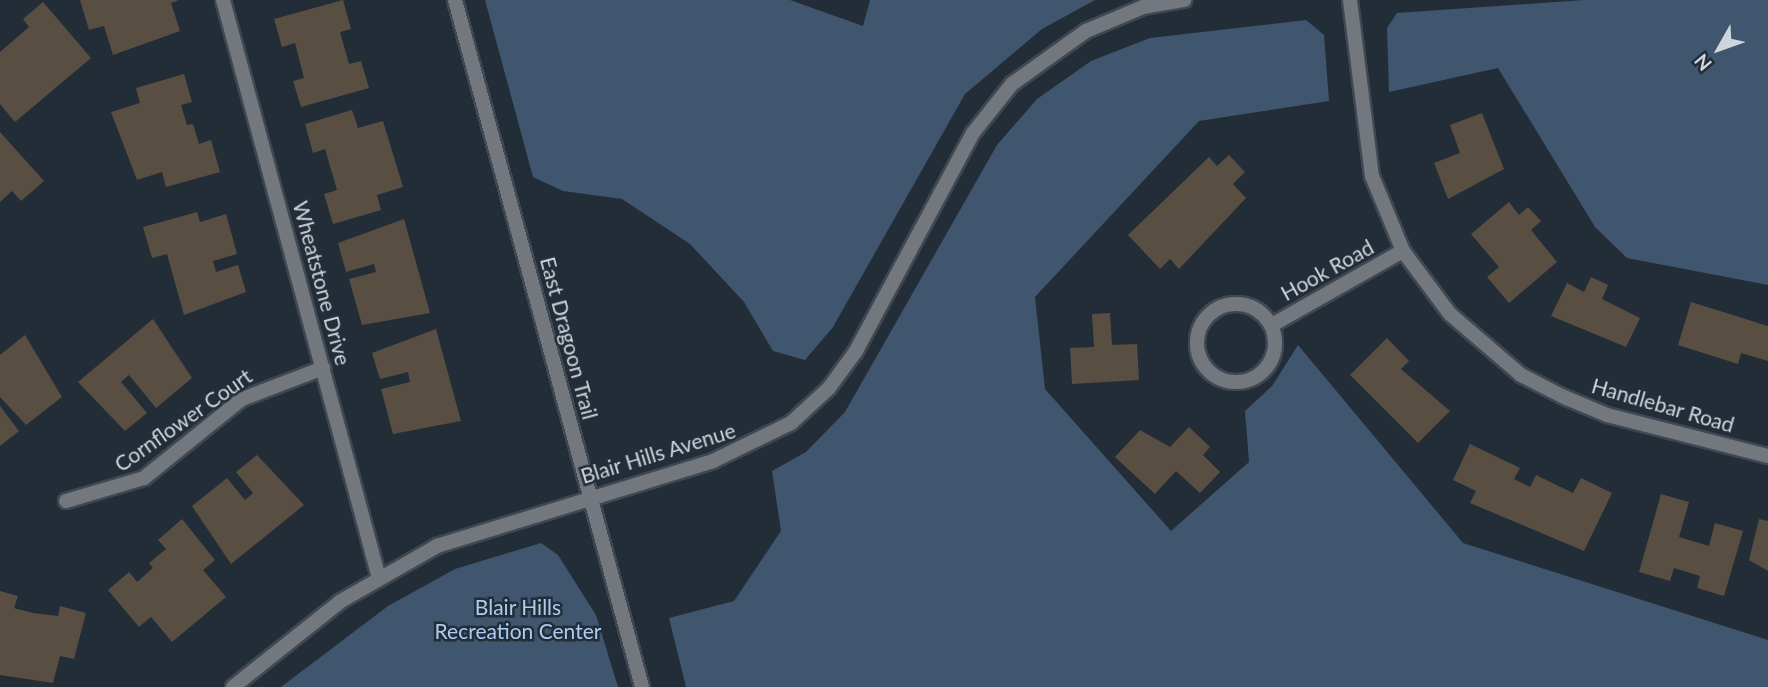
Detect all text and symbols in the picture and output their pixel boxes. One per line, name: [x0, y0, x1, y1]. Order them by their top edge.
north arrow: [1684, 14, 1754, 84]
text: N: [1689, 50, 1716, 76]
street label: Wheatstone Drive: [288, 198, 356, 368]
street label: Hook Road: [1276, 234, 1378, 306]
street label: East Dragoon Trail: [535, 254, 603, 422]
street label: Cornflower Court: [109, 363, 257, 477]
street label: Handlebar Road: [1589, 373, 1737, 437]
street label: Blair Hills Avenue: [577, 417, 739, 489]
park label: Blair Hills Recreation Center: [435, 594, 601, 644]

